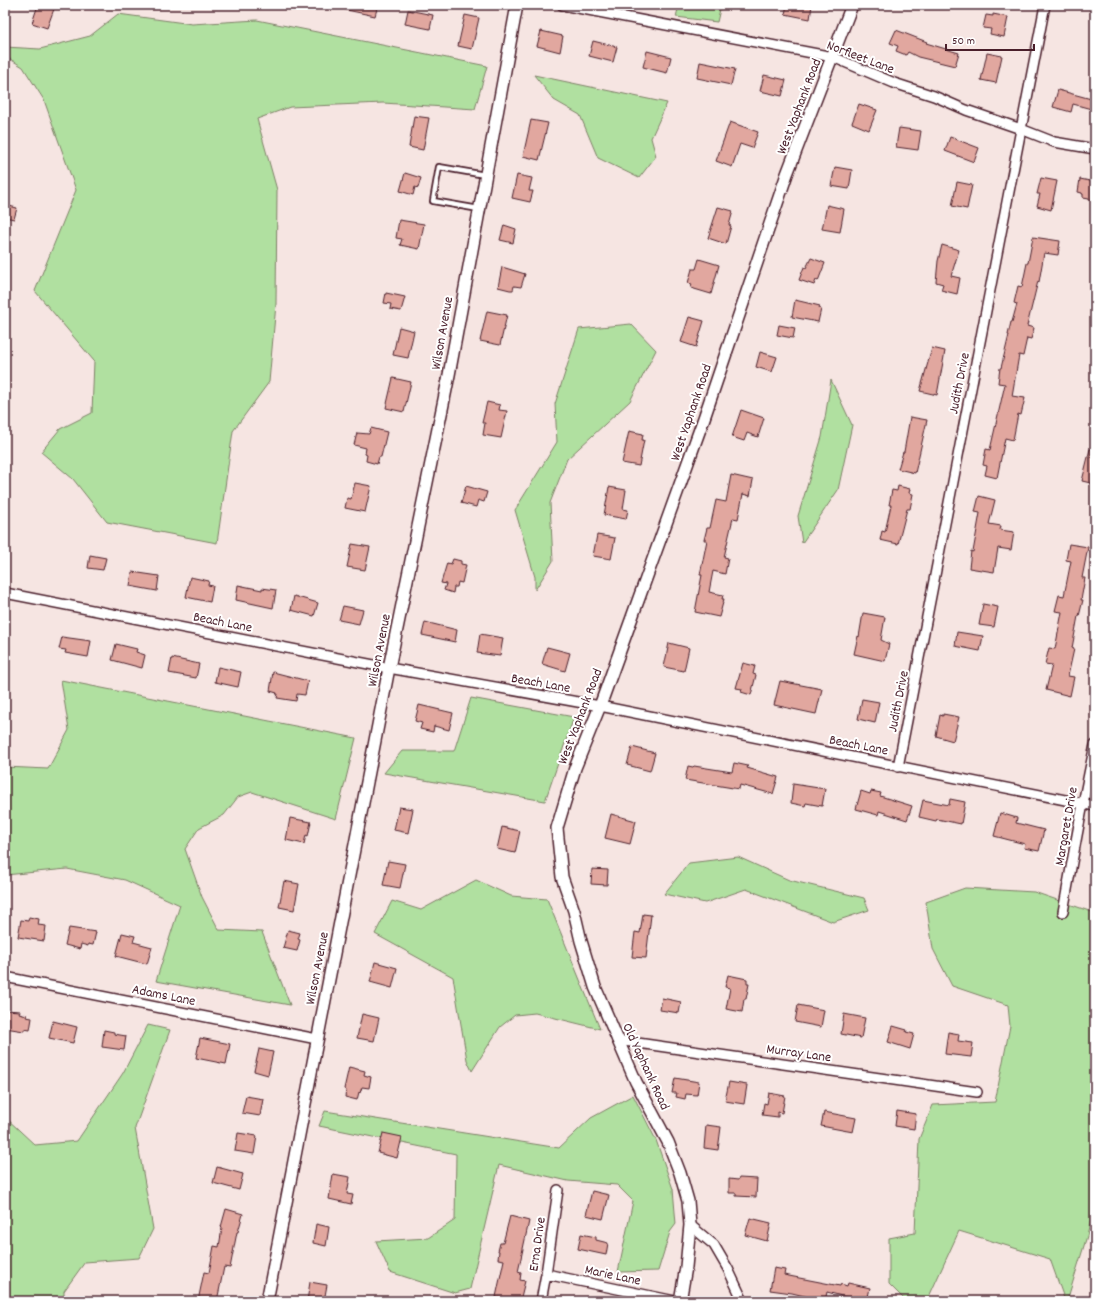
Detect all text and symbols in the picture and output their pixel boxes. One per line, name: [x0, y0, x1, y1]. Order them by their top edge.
scale bar: [946, 26, 1034, 52]
text: 50 m: [952, 33, 975, 50]
street label: Norfleet Lane: [824, 36, 897, 80]
street label: West Yaphank Road: [772, 56, 827, 158]
street label: Wilson Avenue: [427, 295, 459, 372]
street label: Judith Drive: [944, 351, 976, 416]
street label: West Yaphank Road: [666, 362, 718, 464]
street label: Beach Lane: [191, 607, 254, 638]
street label: Wilson Avenue: [363, 612, 397, 689]
street label: West Yaphank Road: [553, 666, 608, 768]
street label: Beach Lane: [510, 669, 572, 699]
street label: Judith Drive: [883, 669, 915, 734]
street label: Beach Lane: [827, 730, 890, 761]
street label: Margaret Drive: [1050, 786, 1084, 867]
street label: Wilson Avenue: [301, 930, 335, 1007]
street label: Adams Lane: [130, 980, 197, 1012]
street label: Old Yaphank Road: [616, 1020, 674, 1114]
street label: Murray Lane: [765, 1040, 832, 1068]
street label: Erna Drive: [524, 1216, 552, 1273]
street label: Marie Lane: [583, 1260, 642, 1292]

